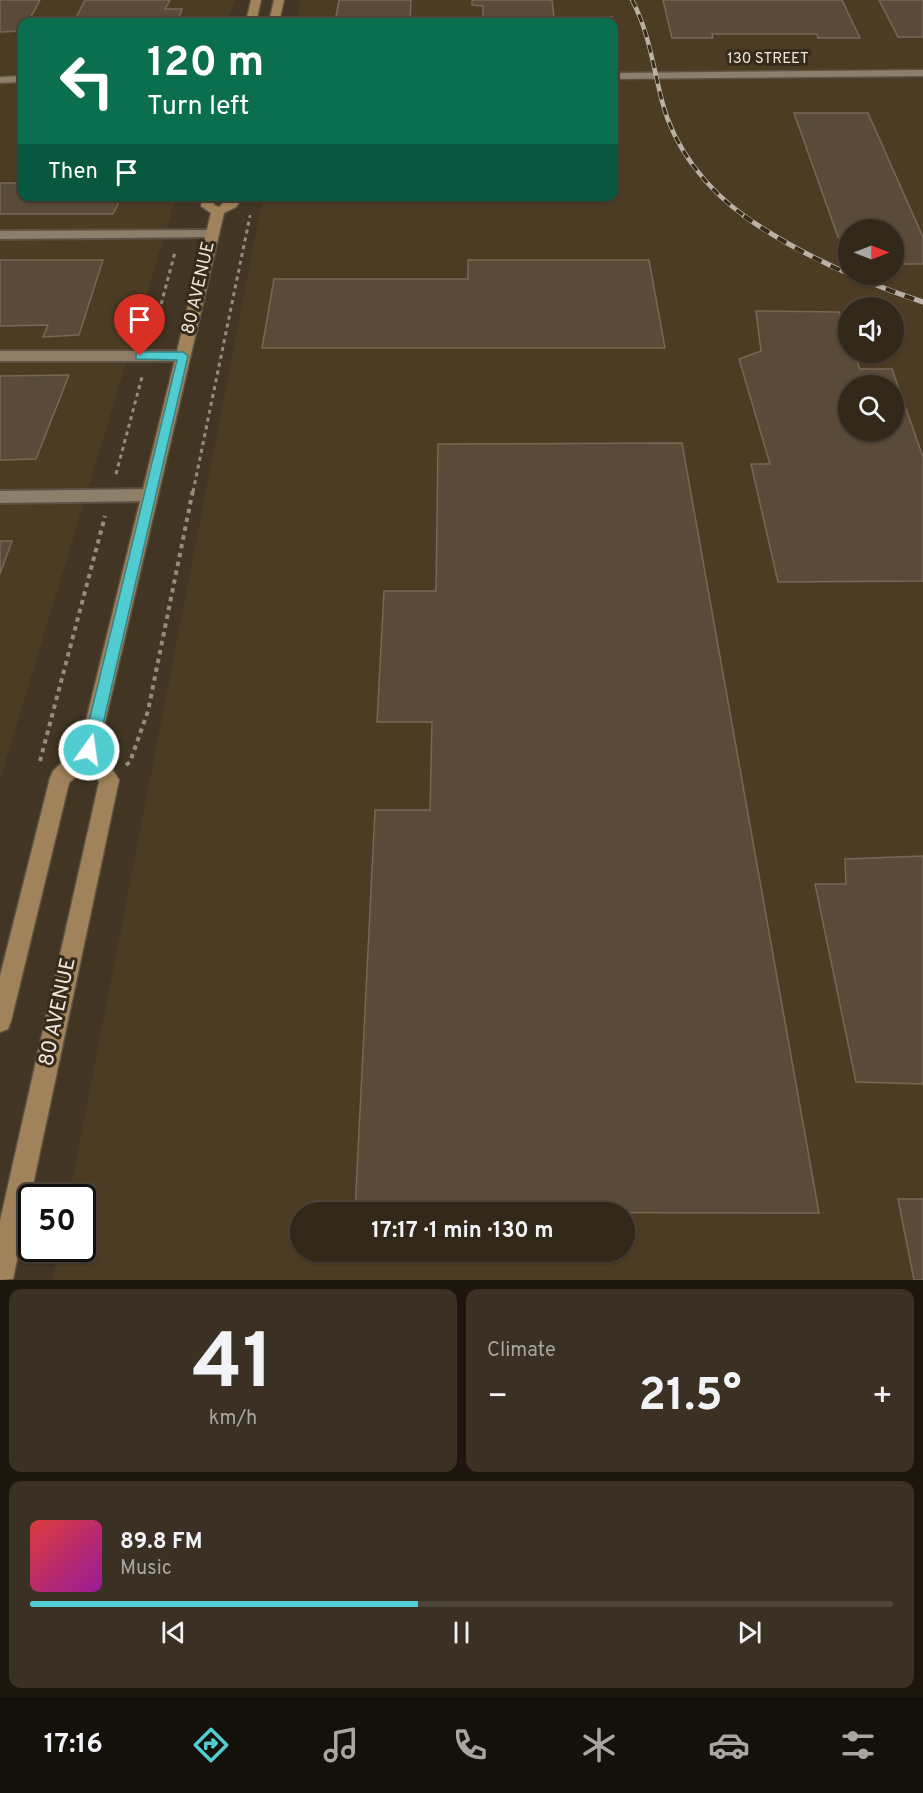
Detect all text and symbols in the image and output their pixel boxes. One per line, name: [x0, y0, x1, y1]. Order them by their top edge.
text: 120 m: [147, 38, 264, 91]
icon: left: [48, 42, 126, 120]
street label: 130 STREET: [727, 50, 809, 69]
text: Turn left: [147, 90, 249, 124]
icon: arrive: [110, 156, 143, 189]
text: Then: [48, 159, 98, 186]
north arrow: [838, 219, 904, 285]
map controls: [838, 219, 904, 441]
street label: 80 AVENUE: [177, 239, 221, 337]
pin: [114, 294, 165, 356]
button: sound: [838, 297, 904, 363]
icon: arrive: [123, 303, 156, 336]
button: search: [838, 375, 904, 441]
position arrow: [57, 718, 121, 782]
street label: 80 AVENUE: [33, 955, 83, 1069]
speed limit sign: 50: [18, 1184, 96, 1262]
text: 17:17 · 1 min · 130 m: [371, 1218, 554, 1245]
text: 41: [192, 1317, 274, 1416]
text: Climate: [487, 1338, 556, 1364]
text: 21.5°: [639, 1369, 741, 1426]
text: −: [487, 1377, 508, 1419]
text: +: [872, 1377, 893, 1419]
text: km/h: [209, 1406, 257, 1432]
text: 89.8 FM: [120, 1529, 202, 1556]
text: Music: [120, 1556, 172, 1582]
icon: previous: [157, 1616, 190, 1649]
icon: pause: [445, 1616, 478, 1649]
icon: next: [733, 1616, 766, 1649]
icon: directions: [190, 1724, 232, 1766]
icon: music: [320, 1724, 362, 1766]
icon: phone: [449, 1724, 491, 1766]
icon: climate: [578, 1724, 620, 1766]
icon: car: [708, 1724, 750, 1766]
icon: filters: [837, 1724, 879, 1766]
text: 17:16: [44, 1728, 103, 1762]

